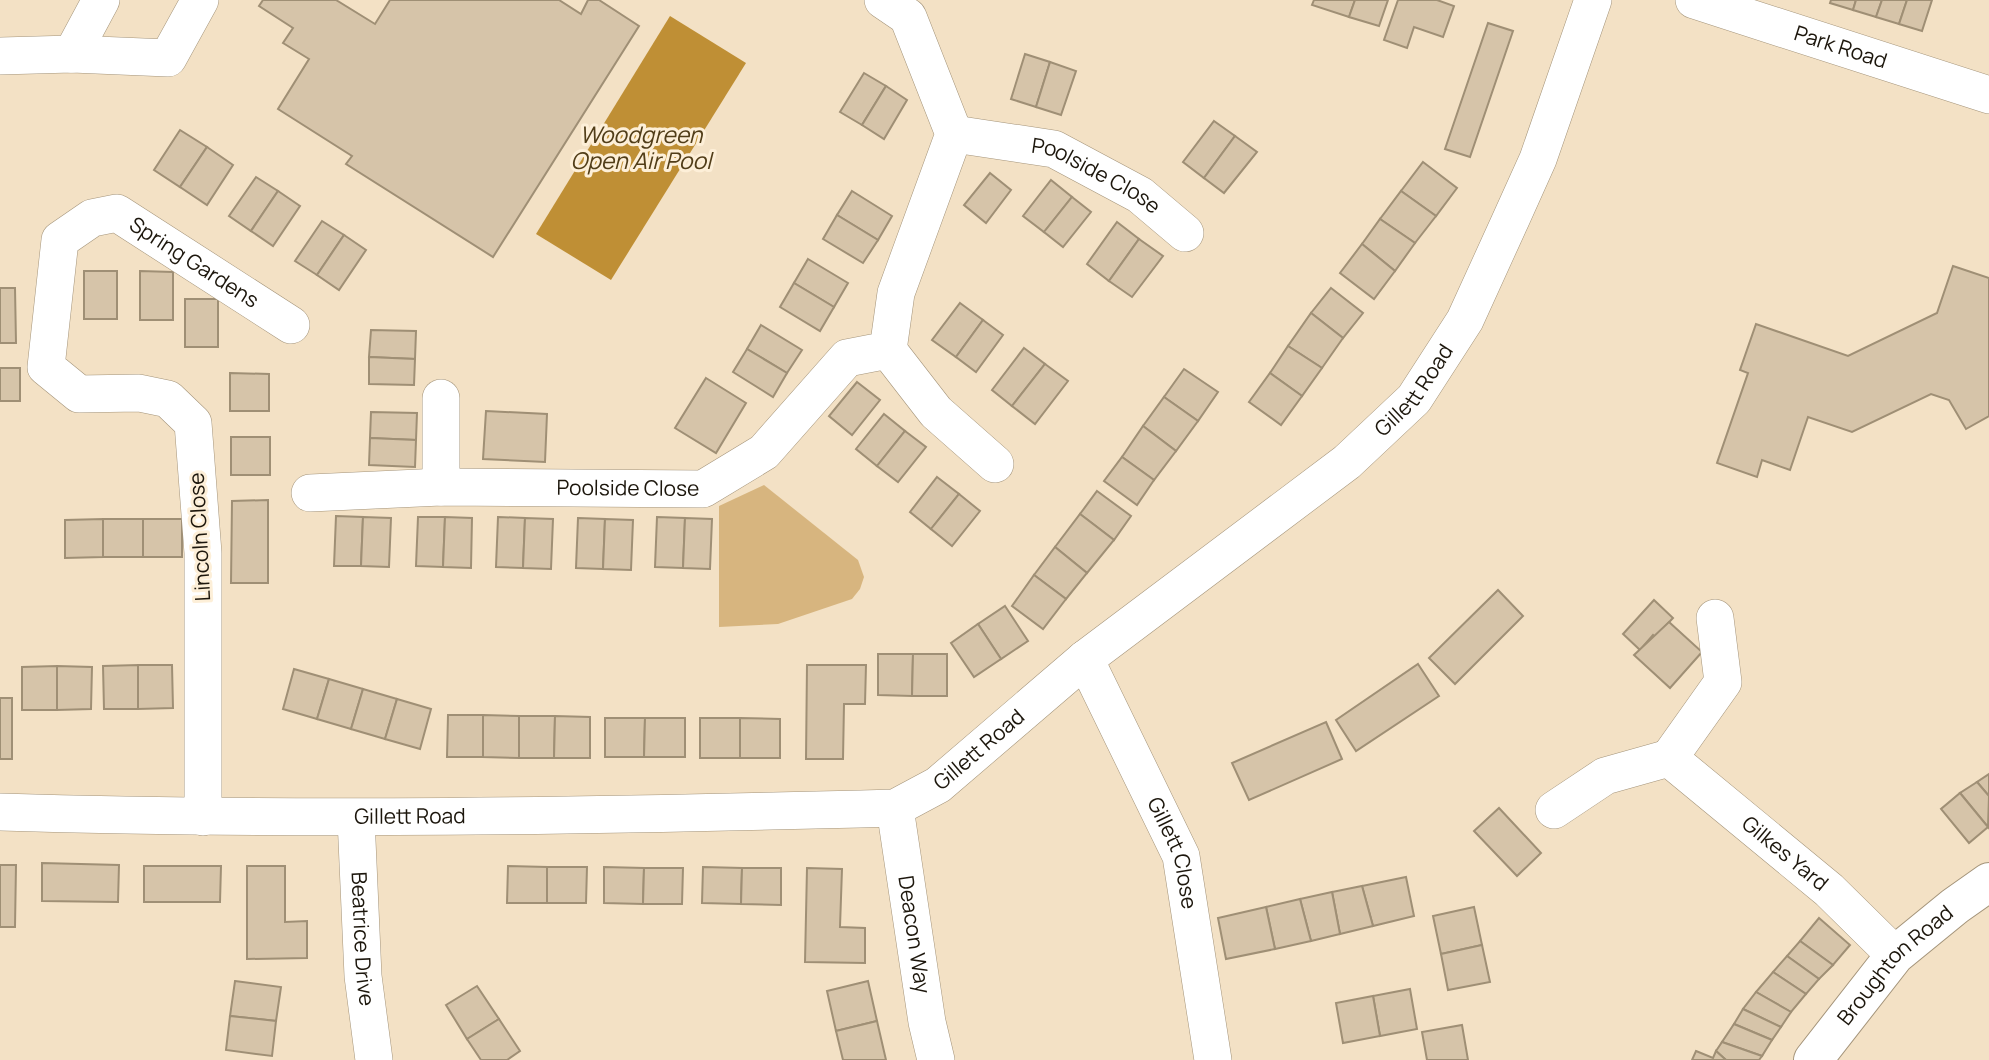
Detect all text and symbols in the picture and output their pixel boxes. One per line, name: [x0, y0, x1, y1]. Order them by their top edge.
street label: Park Road: [1791, 18, 1891, 74]
water label: Woodgreen Open Air Pool: [571, 118, 714, 176]
street label: Poolside Close: [1030, 131, 1167, 220]
street label: Spring Gardens: [124, 210, 265, 314]
street label: Gillett Road: [1368, 338, 1459, 442]
street label: Lincoln Close: [182, 472, 216, 602]
street label: Poolside Close: [556, 473, 699, 502]
street label: Gillett Road: [927, 702, 1030, 796]
street label: Gillett Close: [1141, 792, 1204, 911]
street label: Gillett Road: [354, 801, 466, 830]
street label: Gilkes Yard: [1737, 809, 1834, 897]
street label: Beatrice Drive: [345, 871, 382, 1008]
street label: Deacon Way: [892, 873, 938, 995]
street label: Broughton Road: [1830, 898, 1958, 1031]

